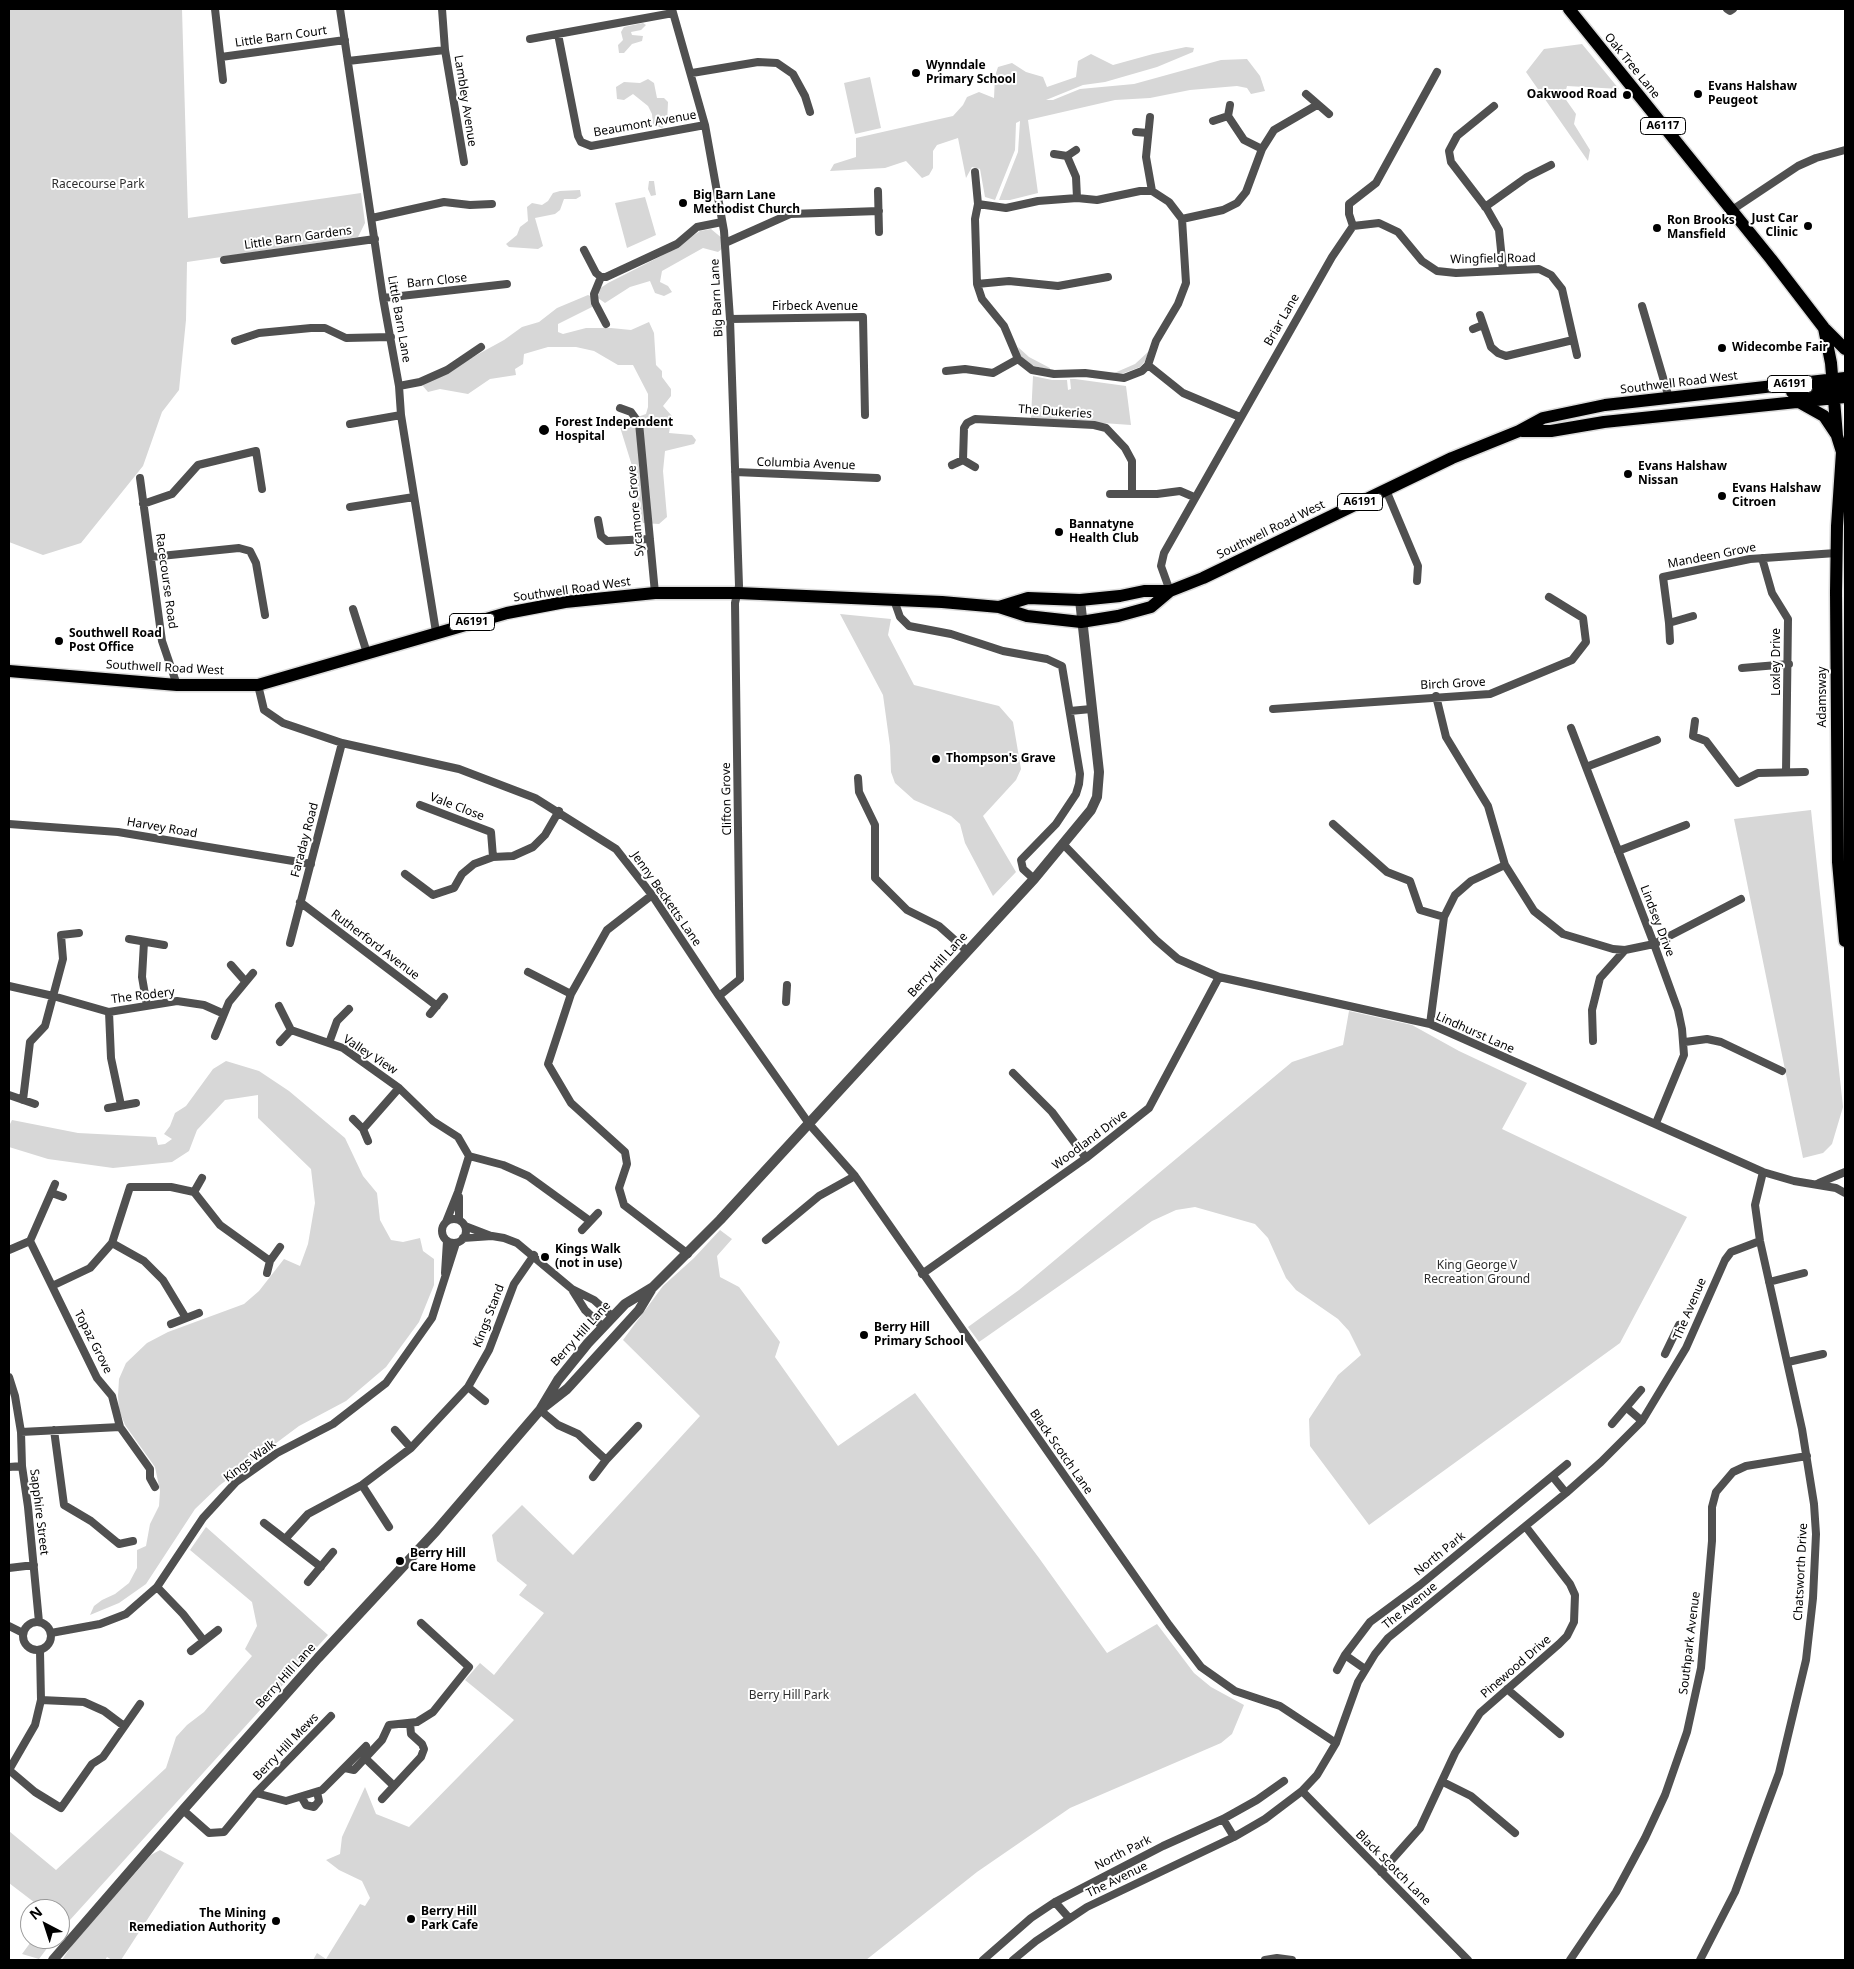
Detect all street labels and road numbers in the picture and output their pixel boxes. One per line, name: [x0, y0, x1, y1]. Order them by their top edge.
street label: Little Barn Court: [234, 23, 328, 51]
street label: Oak Tree Lane: [1601, 30, 1663, 102]
street label: Lambley Avenue: [451, 54, 479, 148]
street label: Beaumont Avenue: [592, 108, 698, 140]
road number: A6117: [1640, 118, 1686, 134]
street label: Little Barn Gardens: [243, 223, 353, 253]
street label: Wingfield Road: [1450, 251, 1536, 267]
street label: Big Barn Lane: [708, 258, 726, 338]
street label: Barn Close: [406, 271, 468, 291]
street label: Little Barn Lane: [384, 274, 414, 364]
street label: Briar Lane: [1261, 291, 1303, 349]
street label: Firbeck Avenue: [772, 300, 858, 314]
street label: Southwell Road West: [1619, 369, 1739, 397]
road number: A6191: [1768, 376, 1812, 392]
street label: The Dukeries: [1018, 402, 1092, 422]
street label: Columbia Avenue: [756, 455, 856, 473]
street label: Sycamore Grove: [625, 465, 647, 557]
road number: A6191: [1338, 494, 1382, 511]
street label: Southwell Road West: [1215, 498, 1327, 562]
street label: Racecourse Road: [152, 532, 180, 630]
street label: Mandeen Grove: [1667, 540, 1757, 572]
street label: Southwell Road West: [512, 575, 632, 605]
road number: A6191: [450, 614, 494, 630]
street label: Loxley Drive: [1770, 628, 1784, 696]
street label: Southwell Road West: [106, 658, 224, 678]
street label: Adamsway: [1816, 666, 1830, 728]
street label: Birch Grove: [1420, 675, 1486, 693]
street label: Clifton Grove: [719, 762, 735, 836]
street label: Vale Close: [428, 790, 486, 824]
street label: Faraday Road: [288, 801, 322, 879]
street label: Harvey Road: [126, 815, 198, 841]
street label: Jenny Becketts Lane: [628, 849, 704, 949]
street label: Lindsey Drive: [1637, 883, 1677, 959]
street label: Rutherford Avenue: [328, 907, 422, 983]
street label: Berry Hill Lane: [905, 930, 971, 1000]
street label: The Rodery: [110, 985, 176, 1007]
street label: Lindhurst Lane: [1434, 1009, 1516, 1057]
street label: Valley View: [340, 1032, 400, 1078]
street label: Woodland Drive: [1050, 1107, 1130, 1173]
street label: The Avenue: [1670, 1276, 1710, 1342]
street label: Kings Stand: [470, 1282, 508, 1350]
street label: Berry Hill Lane: [548, 1299, 614, 1369]
street label: Topaz Grove: [71, 1308, 115, 1376]
street label: Black Scotch Lane: [1026, 1407, 1096, 1497]
street label: Kings Walk: [221, 1437, 279, 1485]
street label: Sapphire Street: [27, 1468, 51, 1556]
street label: Chatsworth Drive: [1791, 1523, 1811, 1621]
street label: North Park: [1412, 1529, 1468, 1579]
street label: The Avenue: [1380, 1580, 1440, 1632]
street label: Southpark Avenue: [1677, 1591, 1703, 1695]
street label: Pinewood Drive: [1478, 1633, 1554, 1701]
street label: Berry Hill Lane: [253, 1641, 319, 1711]
street label: Berry Hill Mews: [250, 1710, 322, 1784]
street label: Black Scotch Lane: [1352, 1827, 1434, 1909]
street label: North Park: [1092, 1833, 1154, 1873]
street label: The Avenue: [1084, 1859, 1150, 1901]

